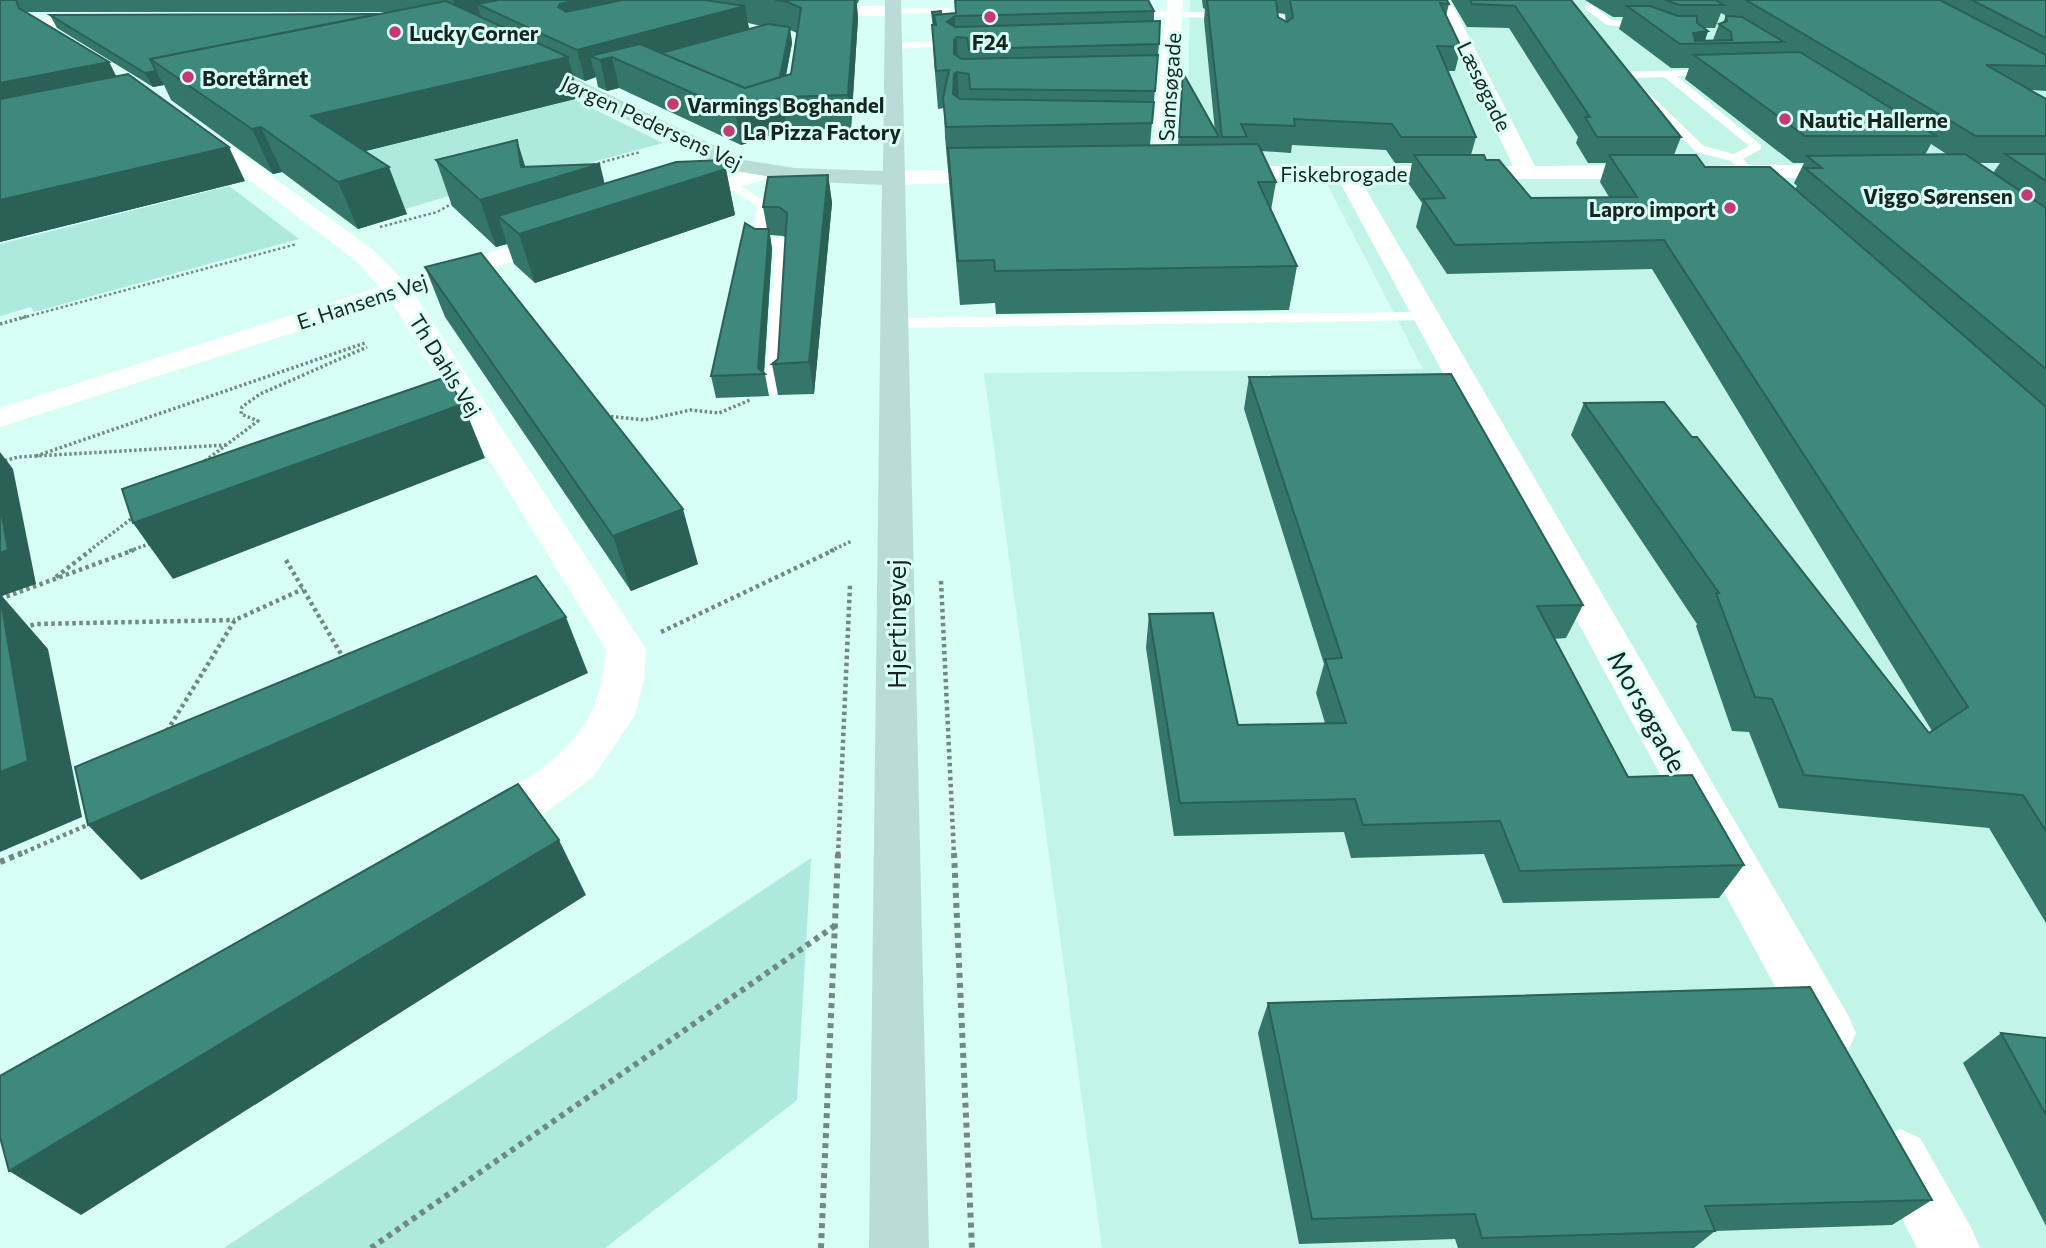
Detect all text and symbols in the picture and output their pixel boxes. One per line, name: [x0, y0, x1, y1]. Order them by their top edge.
marker: F24: [982, 9, 998, 25]
place label: Lucky Corner: [409, 20, 539, 45]
marker: Lucky Corner: [387, 24, 403, 40]
place label: F24: [972, 29, 1008, 54]
street label: Samsøgade: [1153, 32, 1185, 142]
street label: Læsøgade: [1453, 37, 1517, 135]
place label: Boretårnet: [202, 65, 308, 90]
marker: Boretårnet: [180, 69, 196, 85]
street label: Jørgen Pedersens Vej: [558, 69, 746, 175]
place label: Varmings Boghandel: [687, 92, 885, 117]
marker: Varmings Boghandel: [665, 96, 681, 112]
place label: Nautic Hallerne: [1799, 107, 1948, 132]
marker: Nautic Hallerne: [1777, 111, 1793, 127]
place label: La Pizza Factory: [743, 119, 901, 144]
marker: La Pizza Factory: [721, 123, 737, 139]
street label: Fiskebrogade: [1280, 161, 1408, 186]
place label: Viggo Sørensen: [1863, 183, 2013, 208]
marker: Viggo Sørensen: [2019, 187, 2035, 203]
place label: Lapro import: [1589, 196, 1716, 221]
marker: Lapro import: [1722, 200, 1738, 216]
street label: E. Hansens Vej: [294, 268, 430, 334]
street label: Th Dahls Vej: [405, 309, 487, 421]
street label: Hjertingvej: [880, 559, 911, 689]
street label: Morsøgade: [1602, 645, 1694, 777]

